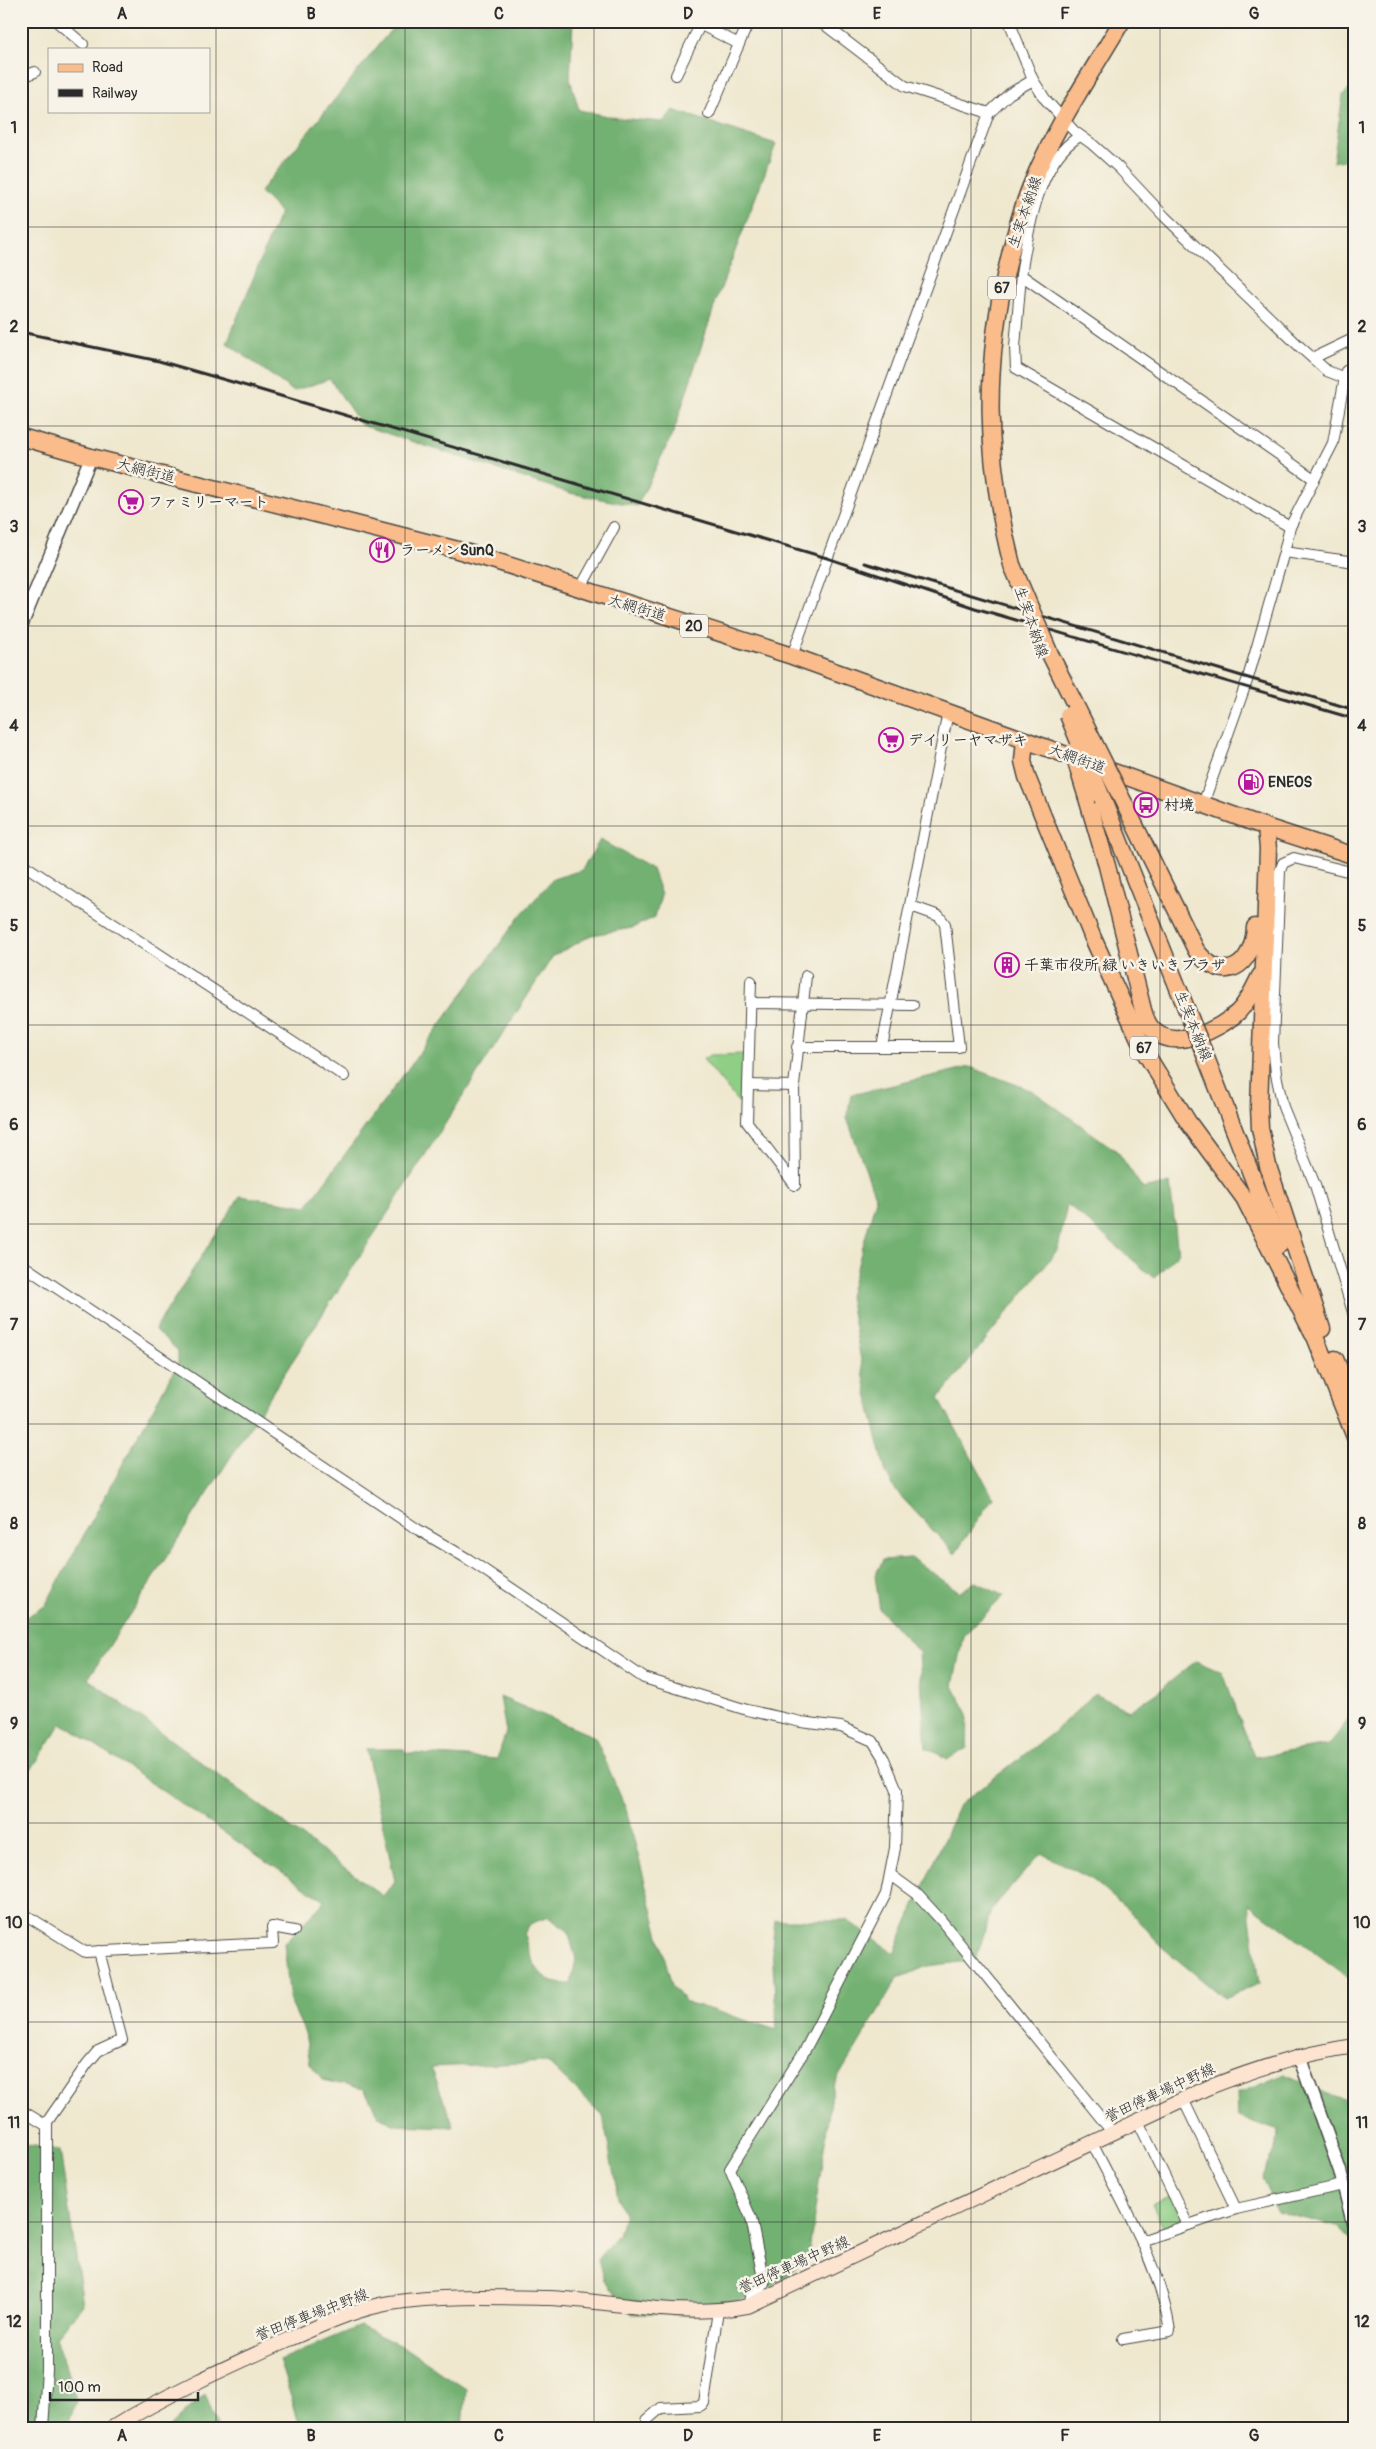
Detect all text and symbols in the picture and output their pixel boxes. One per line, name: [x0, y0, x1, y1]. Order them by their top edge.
text: A: [117, 4, 128, 24]
text: B: [306, 4, 316, 24]
text: C: [494, 4, 504, 24]
text: D: [683, 4, 693, 24]
text: E: [873, 4, 882, 24]
text: F: [1060, 4, 1070, 24]
text: G: [1249, 4, 1260, 24]
legend: [48, 48, 210, 112]
text: Road: [92, 58, 123, 77]
text: Railway: [92, 84, 138, 103]
text: 1: [11, 118, 17, 138]
text: 1: [1359, 118, 1365, 138]
street label: 生実本納線: [1004, 173, 1046, 251]
road number: 67: [988, 276, 1016, 300]
text: 2: [10, 317, 19, 337]
text: 2: [1358, 317, 1367, 337]
street label: 大網街道: [115, 455, 177, 487]
supermarket icon: ファミリーマート: [118, 489, 144, 515]
place label: ファミリーマート: [148, 493, 269, 512]
text: 3: [10, 517, 19, 537]
text: 3: [1358, 517, 1367, 537]
restaurant icon: ラーメンSunQ: [369, 537, 395, 563]
place label: ラーメンSunQ: [400, 541, 494, 560]
street label: 生実本納線: [1010, 583, 1052, 661]
street label: 大網街道: [606, 590, 668, 626]
road number: 20: [680, 614, 708, 638]
text: 4: [9, 716, 19, 736]
text: 4: [1357, 716, 1367, 736]
supermarket icon: デイリーヤマザキ: [878, 727, 904, 753]
place label: デイリーヤマザキ: [908, 731, 1028, 750]
street label: 大網街道: [1046, 740, 1108, 778]
fuel station icon: ENEOS: [1238, 769, 1264, 795]
place label: ENEOS: [1268, 773, 1313, 792]
bus stop icon: 村境: [1133, 792, 1159, 818]
place label: 村境: [1164, 796, 1194, 815]
text: 5: [10, 916, 19, 936]
text: 5: [1358, 916, 1367, 936]
building icon: 千葉市役所 緑 いきいきプラザ: [994, 952, 1020, 978]
place label: 千葉市役所 緑 いきいきプラザ: [1024, 956, 1226, 975]
street label: 生実本納線: [1170, 988, 1216, 1064]
road number: 67: [1130, 1036, 1158, 1060]
text: 6: [9, 1115, 19, 1135]
text: 6: [1357, 1115, 1367, 1135]
text: 7: [10, 1315, 19, 1335]
text: 7: [1358, 1315, 1367, 1335]
text: 8: [10, 1514, 18, 1534]
text: 8: [1358, 1514, 1366, 1534]
text: 9: [10, 1714, 18, 1734]
text: 9: [1358, 1714, 1366, 1734]
text: 10: [5, 1913, 23, 1933]
text: 10: [1353, 1913, 1371, 1933]
street label: 誉田停車場中野線: [1102, 2059, 1218, 2127]
text: 11: [8, 2113, 20, 2133]
text: 11: [1356, 2113, 1368, 2133]
street label: 誉田停車場中野線: [735, 2232, 853, 2298]
street label: 誉田停車場中野線: [253, 2285, 371, 2345]
text: 12: [6, 2312, 22, 2332]
text: 12: [1354, 2312, 1370, 2332]
scale bar: [50, 2369, 198, 2401]
text: 100 m: [58, 2378, 101, 2397]
text: A: [117, 2426, 128, 2446]
text: B: [306, 2426, 316, 2446]
text: C: [494, 2426, 504, 2446]
text: D: [683, 2426, 693, 2446]
text: E: [873, 2426, 882, 2446]
text: F: [1060, 2426, 1070, 2446]
text: G: [1249, 2426, 1260, 2446]

